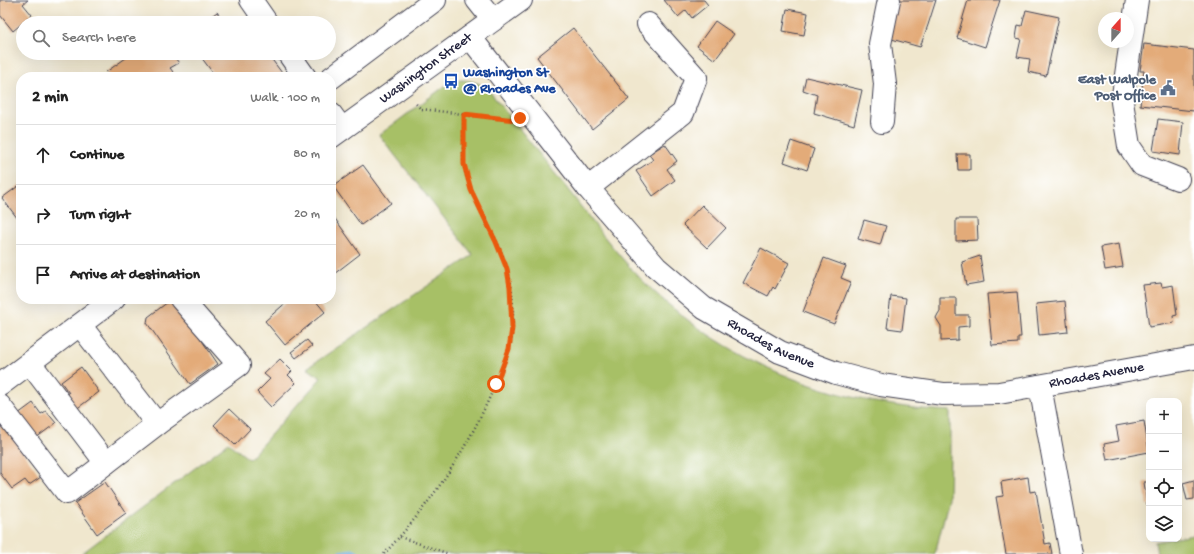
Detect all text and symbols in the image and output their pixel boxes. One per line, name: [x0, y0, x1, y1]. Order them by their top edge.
north arrow: [1098, 12, 1134, 48]
search box: [16, 16, 336, 60]
icon: search: [30, 27, 52, 49]
text: Search here: [62, 29, 136, 47]
street label: Washington Street: [376, 29, 477, 108]
place label: Washington St @ Rhoades Ave: [462, 65, 556, 98]
bus stop icon: Washington St @ Rhoades Ave: [442, 72, 460, 90]
place label: East Walpole Post Office: [1078, 72, 1157, 105]
public building icon: East Walpole Post Office: [1159, 79, 1177, 97]
text: 2 min: [32, 88, 68, 108]
text: Walk · 100 m: [251, 91, 320, 106]
route end: [511, 109, 529, 127]
icon: ahead: [32, 144, 54, 166]
text: Continue: [70, 146, 124, 164]
text: 80 m: [293, 147, 320, 162]
icon: right: [32, 204, 54, 226]
text: Turn right: [70, 206, 130, 224]
text: 20 m: [294, 207, 320, 222]
icon: arrive: [32, 264, 54, 286]
text: Arrive at destination: [70, 266, 200, 284]
street label: Rhoades Avenue: [724, 315, 818, 373]
street label: Rhoades Avenue: [1048, 359, 1146, 392]
route start: [487, 375, 505, 393]
map controls: [1146, 398, 1182, 542]
button: +: [1146, 398, 1182, 434]
button: −: [1146, 434, 1182, 470]
button: locate: [1146, 470, 1182, 506]
button: layers: [1146, 506, 1182, 542]

